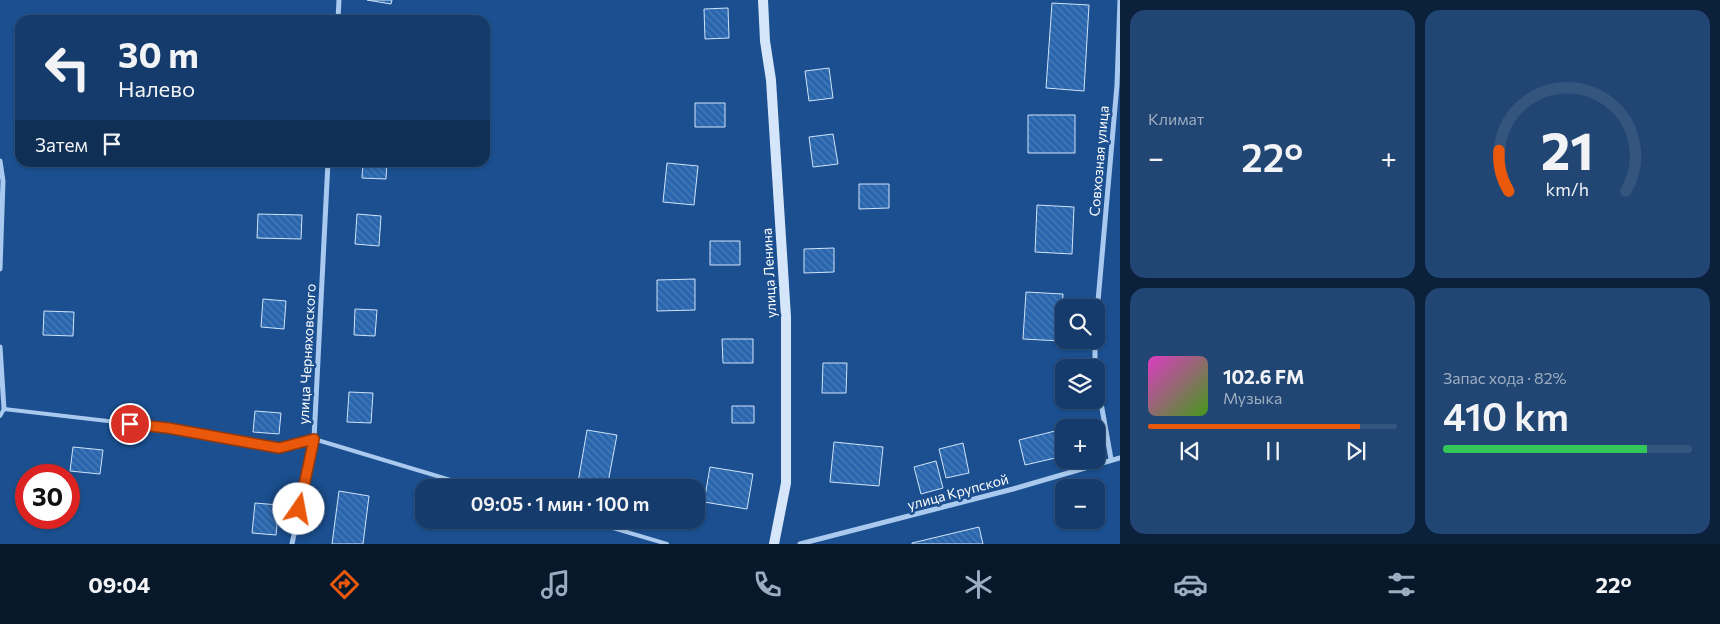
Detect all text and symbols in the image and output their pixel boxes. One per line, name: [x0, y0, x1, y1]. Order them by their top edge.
text: 30 m: [118, 32, 199, 75]
icon: left: [35, 35, 100, 100]
text: Налево: [118, 75, 195, 102]
street label: Совхозная улица: [1085, 105, 1112, 217]
text: Климат: [1148, 109, 1204, 128]
text: 21: [1541, 117, 1594, 181]
icon: arrive: [98, 130, 126, 158]
text: Затем: [35, 133, 88, 156]
text: 22°: [1241, 133, 1303, 180]
text: −: [1148, 140, 1164, 174]
text: +: [1381, 140, 1397, 174]
text: km/h: [1546, 178, 1589, 200]
street label: улица Ленина: [758, 228, 779, 318]
street label: улица Черняховского: [294, 283, 319, 425]
map controls: [1055, 299, 1105, 529]
button: search: [1055, 299, 1105, 349]
button: layers: [1055, 359, 1105, 409]
text: 102.6 FM: [1223, 365, 1304, 388]
text: Запас хода · 82%: [1443, 368, 1567, 387]
text: Музыка: [1223, 388, 1282, 407]
text: 410 km: [1443, 392, 1569, 439]
pin: [109, 403, 151, 445]
icon: arrive: [116, 410, 144, 438]
button: +: [1055, 419, 1105, 469]
icon: previous: [1176, 437, 1204, 465]
icon: pause: [1259, 437, 1287, 465]
icon: next: [1342, 437, 1370, 465]
speed limit sign: 30: [15, 464, 80, 529]
street label: улица Крупской: [905, 470, 1010, 513]
button: −: [1055, 479, 1105, 529]
position arrow: [272, 482, 324, 534]
text: 09:05 · 1 мин · 100 m: [471, 492, 649, 515]
icon: directions: [327, 567, 362, 602]
icon: music: [538, 567, 573, 602]
icon: phone: [750, 567, 785, 602]
icon: climate: [961, 567, 996, 602]
icon: car: [1173, 567, 1208, 602]
icon: filters: [1384, 567, 1419, 602]
text: 09:04: [88, 571, 150, 598]
text: 22°: [1595, 571, 1632, 598]

